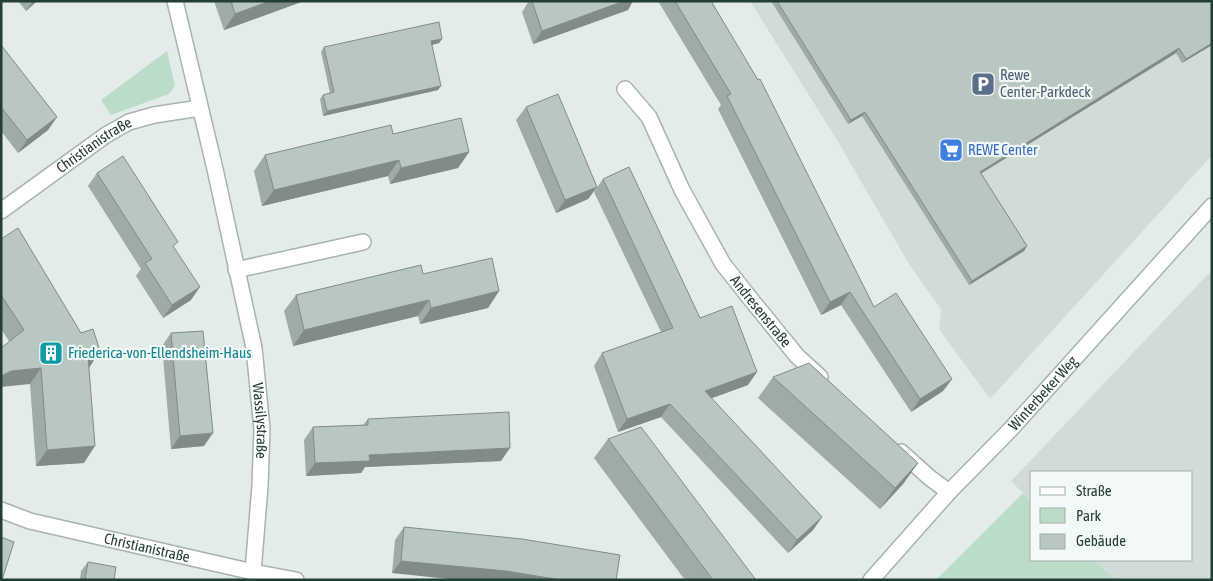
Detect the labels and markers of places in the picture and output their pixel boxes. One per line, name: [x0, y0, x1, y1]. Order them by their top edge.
place label: Rewe Center-Parkdeck: [1000, 66, 1091, 100]
parking icon: Rewe Center-Parkdeck: [970, 71, 996, 97]
supermarket icon: REWE Center: [938, 137, 964, 163]
place label: REWE Center: [968, 141, 1038, 158]
building icon: Friederica-von-Ellendsheim-Haus: [38, 340, 64, 366]
place label: Friederica-von-Ellendsheim-Haus: [68, 344, 252, 361]

